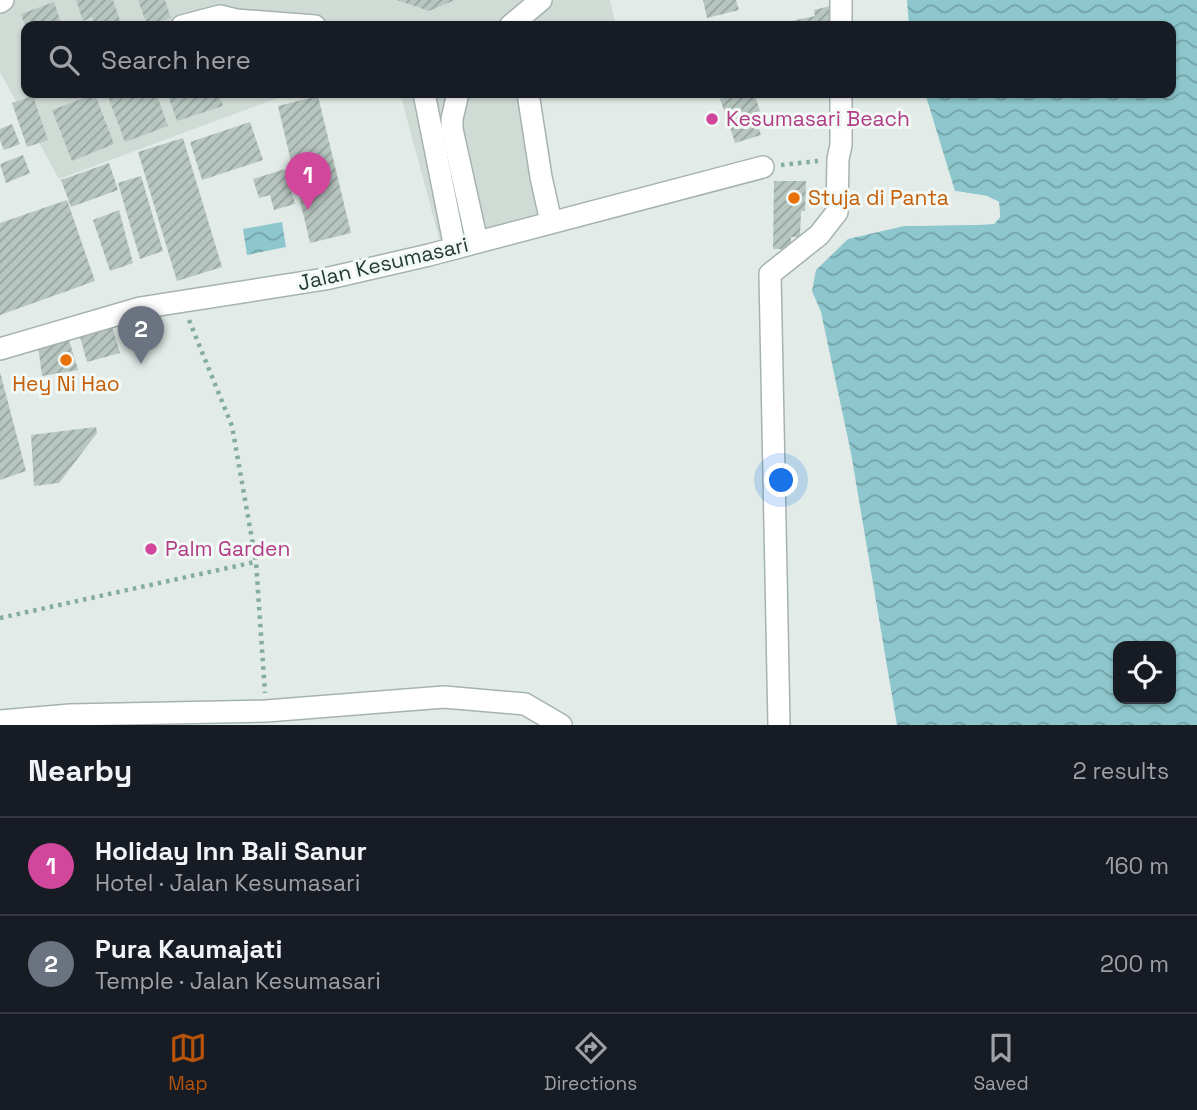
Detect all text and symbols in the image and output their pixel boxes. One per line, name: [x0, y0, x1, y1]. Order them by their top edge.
search box: [21, 21, 1176, 98]
icon: search: [45, 41, 83, 79]
text: Search here: [101, 43, 251, 77]
place label: Kesumasari Beach: [726, 105, 910, 132]
marker: Kesumasari Beach: [704, 111, 720, 127]
pin: 1: [285, 152, 331, 210]
place label: Stuja di Panta: [808, 184, 949, 211]
marker: Stuja di Panta: [786, 190, 802, 206]
street label: Jalan Kesumasari: [295, 231, 471, 296]
pin: 2: [118, 306, 164, 364]
marker: Hey Ni Hao: [58, 352, 74, 368]
place label: Hey Ni Hao: [12, 370, 120, 397]
your location: [764, 463, 798, 497]
place label: Palm Garden: [165, 535, 290, 562]
marker: Palm Garden: [143, 541, 159, 557]
map controls: [1113, 641, 1176, 704]
button: locate: [1113, 641, 1176, 704]
text: Nearby: [28, 751, 132, 790]
text: 2 results: [1073, 756, 1169, 786]
text: Holiday Inn Bali Sanur: [95, 834, 367, 868]
text: 1: [46, 851, 56, 881]
text: 160 m: [1105, 851, 1169, 881]
text: Hotel · Jalan Kesumasari: [95, 868, 360, 898]
text: Pura Kaumajati: [95, 932, 282, 966]
text: 2: [44, 949, 58, 979]
text: 200 m: [1100, 949, 1169, 979]
text: Temple · Jalan Kesumasari: [95, 966, 381, 996]
tab: Map: [168, 1029, 208, 1096]
tab: Directions: [544, 1029, 637, 1096]
tab: Saved: [973, 1029, 1029, 1096]

